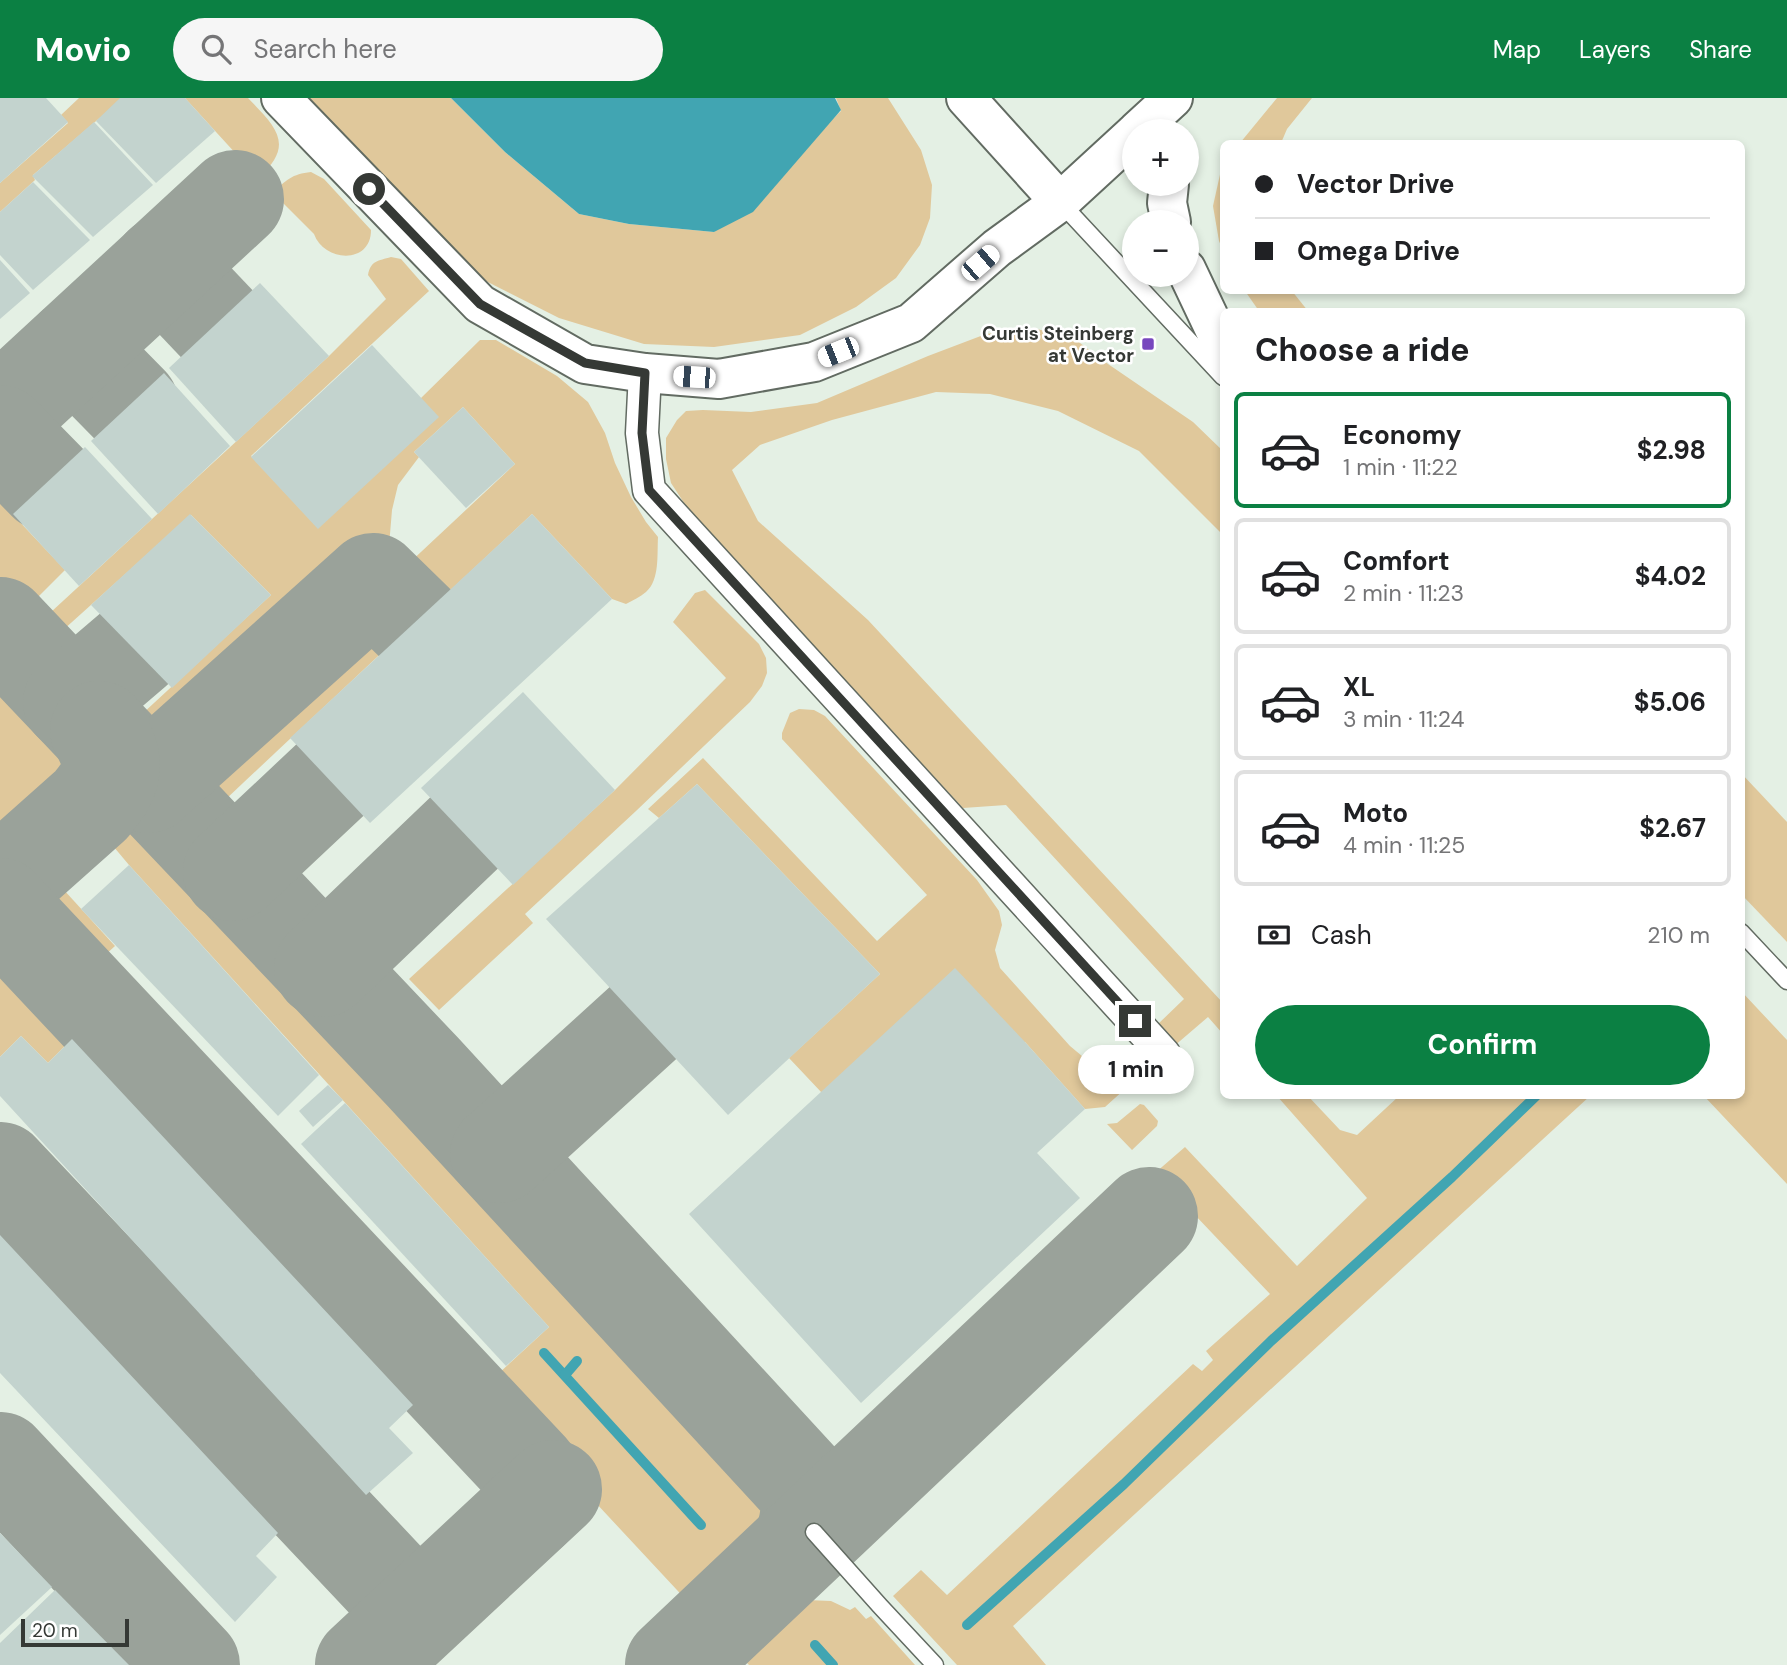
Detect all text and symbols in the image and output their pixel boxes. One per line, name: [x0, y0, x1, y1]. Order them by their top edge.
search box: [173, 18, 663, 81]
text: Movio: [35, 28, 131, 71]
icon: search: [197, 30, 235, 68]
text: Search here: [253, 32, 397, 66]
text: Map: [1493, 34, 1541, 65]
text: Layers: [1579, 34, 1651, 65]
text: Share: [1689, 34, 1752, 65]
map controls: [1122, 119, 1199, 287]
button: +: [1122, 119, 1199, 196]
text: Vector Drive: [1297, 167, 1455, 201]
route start: [353, 173, 385, 205]
button: −: [1122, 210, 1199, 287]
text: Omega Drive: [1297, 234, 1460, 268]
car: [958, 241, 1003, 285]
place label: Curtis Steinberg at Vector: [982, 321, 1134, 368]
text: Choose a ride: [1255, 329, 1470, 371]
car: [815, 334, 862, 370]
marker: Curtis Steinberg at Vector: [1140, 336, 1156, 352]
car: [673, 365, 716, 389]
text: Economy: [1343, 418, 1461, 452]
icon: car: [1259, 419, 1322, 482]
text: $2.98: [1637, 433, 1706, 467]
text: 1 min · 11:22: [1343, 452, 1458, 482]
text: Comfort: [1343, 544, 1449, 578]
icon: car: [1259, 545, 1322, 608]
text: $4.02: [1635, 559, 1706, 593]
text: 2 min · 11:23: [1343, 578, 1464, 608]
text: XL: [1343, 670, 1375, 704]
icon: car: [1259, 671, 1322, 734]
text: $5.06: [1634, 685, 1706, 719]
text: 3 min · 11:24: [1343, 704, 1465, 734]
text: Moto: [1343, 796, 1408, 830]
icon: car: [1259, 797, 1322, 860]
text: $2.67: [1639, 811, 1706, 845]
text: 4 min · 11:25: [1343, 830, 1465, 860]
icon: cash: [1255, 916, 1293, 954]
text: Cash: [1311, 918, 1372, 952]
text: 210 m: [1647, 920, 1710, 950]
route end: [1119, 1005, 1151, 1037]
button: Confirm: [1255, 1005, 1710, 1085]
callout: 1 min: [1077, 1046, 1193, 1094]
text: 1 min: [1108, 1054, 1164, 1084]
scale bar: [21, 1616, 130, 1648]
text: 20 m: [32, 1618, 78, 1643]

